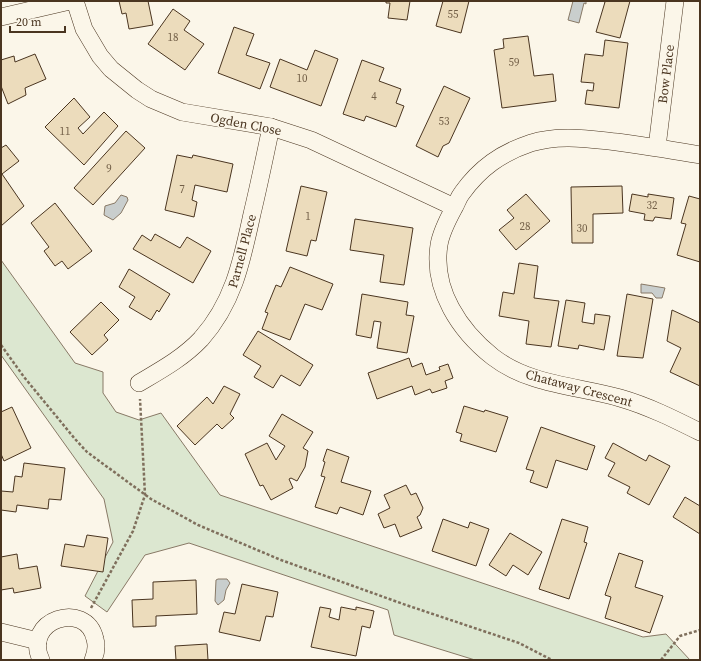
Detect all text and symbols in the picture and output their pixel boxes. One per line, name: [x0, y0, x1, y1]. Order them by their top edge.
house number: 55: [448, 7, 459, 22]
scale bar: [10, 8, 65, 34]
text: 20 m: [16, 14, 42, 30]
house number: 18: [168, 30, 179, 45]
street label: Bow Place: [654, 43, 678, 104]
house number: 59: [509, 55, 520, 70]
house number: 10: [297, 71, 308, 86]
house number: 4: [371, 89, 377, 104]
street label: Ogden Close: [209, 109, 283, 139]
house number: 53: [439, 114, 450, 129]
house number: 11: [60, 124, 71, 139]
house number: 9: [106, 161, 112, 176]
house number: 7: [179, 182, 185, 197]
house number: 32: [647, 198, 658, 213]
house number: 1: [305, 209, 311, 224]
street label: Parnell Place: [224, 212, 260, 290]
house number: 28: [520, 219, 531, 234]
house number: 30: [577, 221, 588, 236]
street label: Chataway Crescent: [524, 366, 635, 411]

